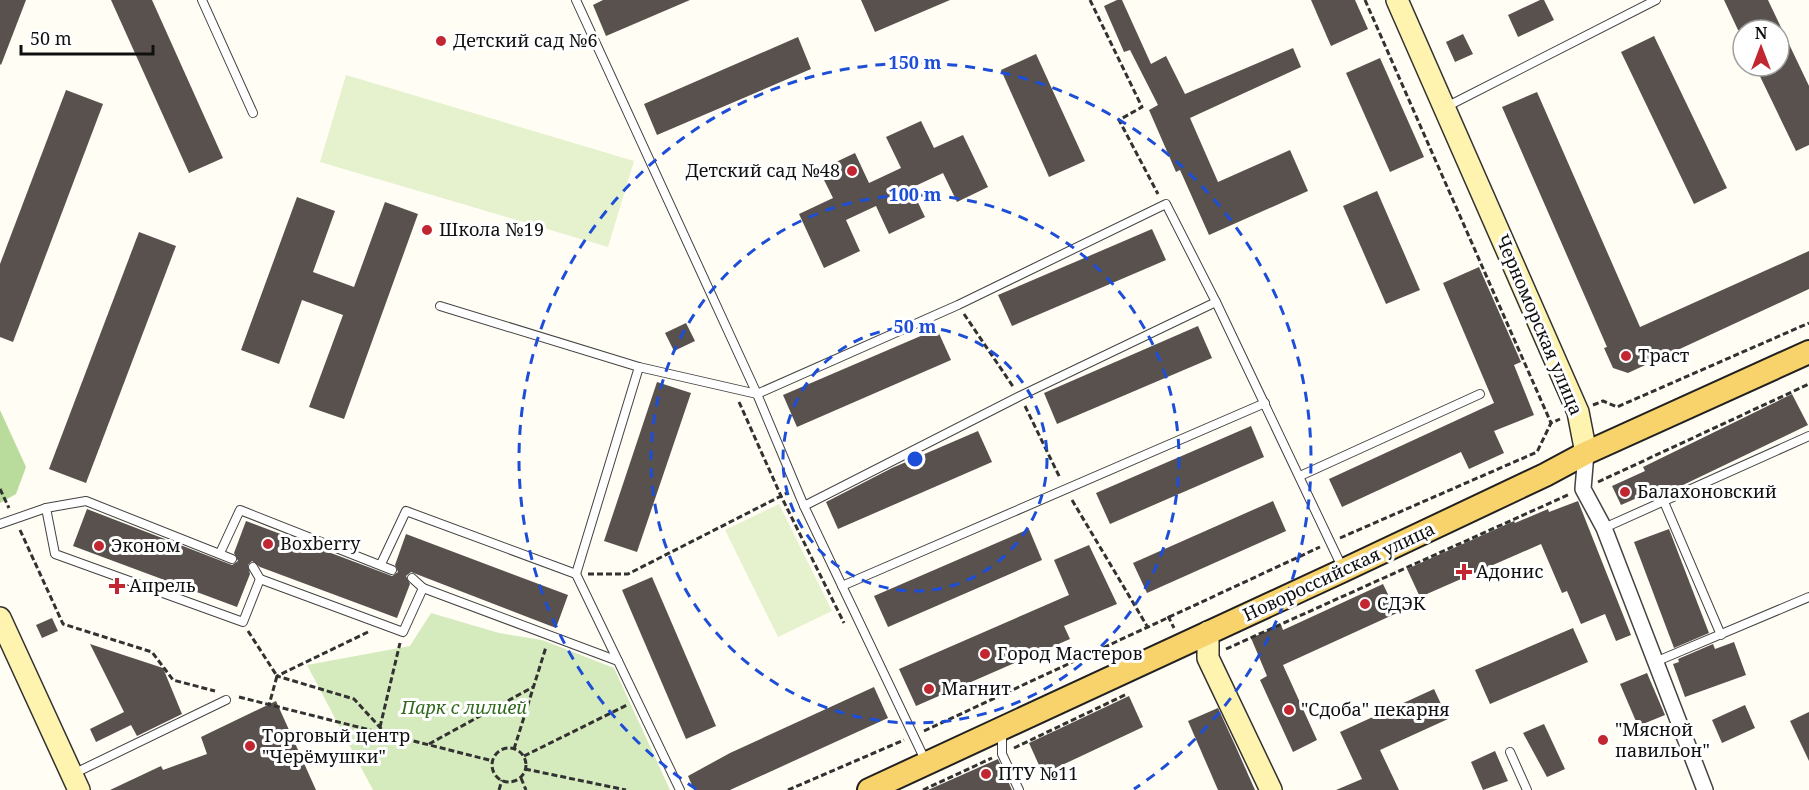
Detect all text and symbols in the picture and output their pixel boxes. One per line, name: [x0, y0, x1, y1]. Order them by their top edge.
scale bar: [21, 18, 153, 56]
north arrow: [1731, 18, 1791, 78]
text: N: [1755, 22, 1768, 44]
text: 50 m: [30, 26, 72, 50]
place label: Детский сад №6: [453, 28, 597, 52]
marker: Детский сад №6: [434, 34, 448, 48]
text: 150 m: [889, 50, 942, 74]
place label: Детский сад №48: [685, 158, 840, 182]
marker: Детский сад №48: [845, 164, 859, 178]
text: 100 m: [889, 182, 942, 206]
place label: Школа №19: [439, 217, 544, 241]
marker: Школа №19: [420, 223, 434, 237]
street label: Черноморская улица: [1491, 231, 1589, 419]
text: 50 m: [894, 314, 937, 338]
place label: Траст: [1638, 343, 1690, 367]
marker: Траст: [1619, 349, 1633, 363]
centre of rings: [905, 449, 925, 469]
place label: Балахоновский: [1637, 479, 1777, 503]
marker: Балахоновский: [1618, 485, 1632, 499]
street label: Новороссийская улица: [1239, 516, 1438, 626]
place label: Boxberry: [280, 531, 361, 555]
place label: Эконом: [111, 533, 181, 557]
marker: Boxberry: [261, 537, 275, 551]
marker: Эконом: [92, 539, 106, 553]
place label: Адонис: [1476, 559, 1543, 583]
marker: Адонис: [1457, 565, 1471, 579]
place label: Апрель: [129, 573, 196, 597]
marker: Апрель: [110, 579, 124, 593]
place label: СДЭК: [1377, 591, 1426, 615]
marker: СДЭК: [1358, 597, 1372, 611]
place label: Город Мастеров: [997, 641, 1143, 665]
marker: Город Мастеров: [978, 647, 992, 661]
place label: Магнит: [941, 676, 1011, 700]
marker: Магнит: [922, 682, 936, 696]
park label: Парк с лилией: [400, 695, 527, 719]
place label: "Сдоба" пекарня: [1301, 697, 1450, 721]
marker: "Сдоба" пекарня: [1282, 703, 1296, 717]
place label: "Мясной павильон": [1615, 717, 1710, 762]
place label: Торговый центр "Черёмушки": [262, 723, 410, 768]
marker: "Мясной павильон": [1596, 733, 1610, 747]
marker: Торговый центр "Черёмушки": [243, 739, 257, 753]
place label: ПТУ №11: [998, 761, 1078, 785]
marker: ПТУ №11: [979, 767, 993, 781]

